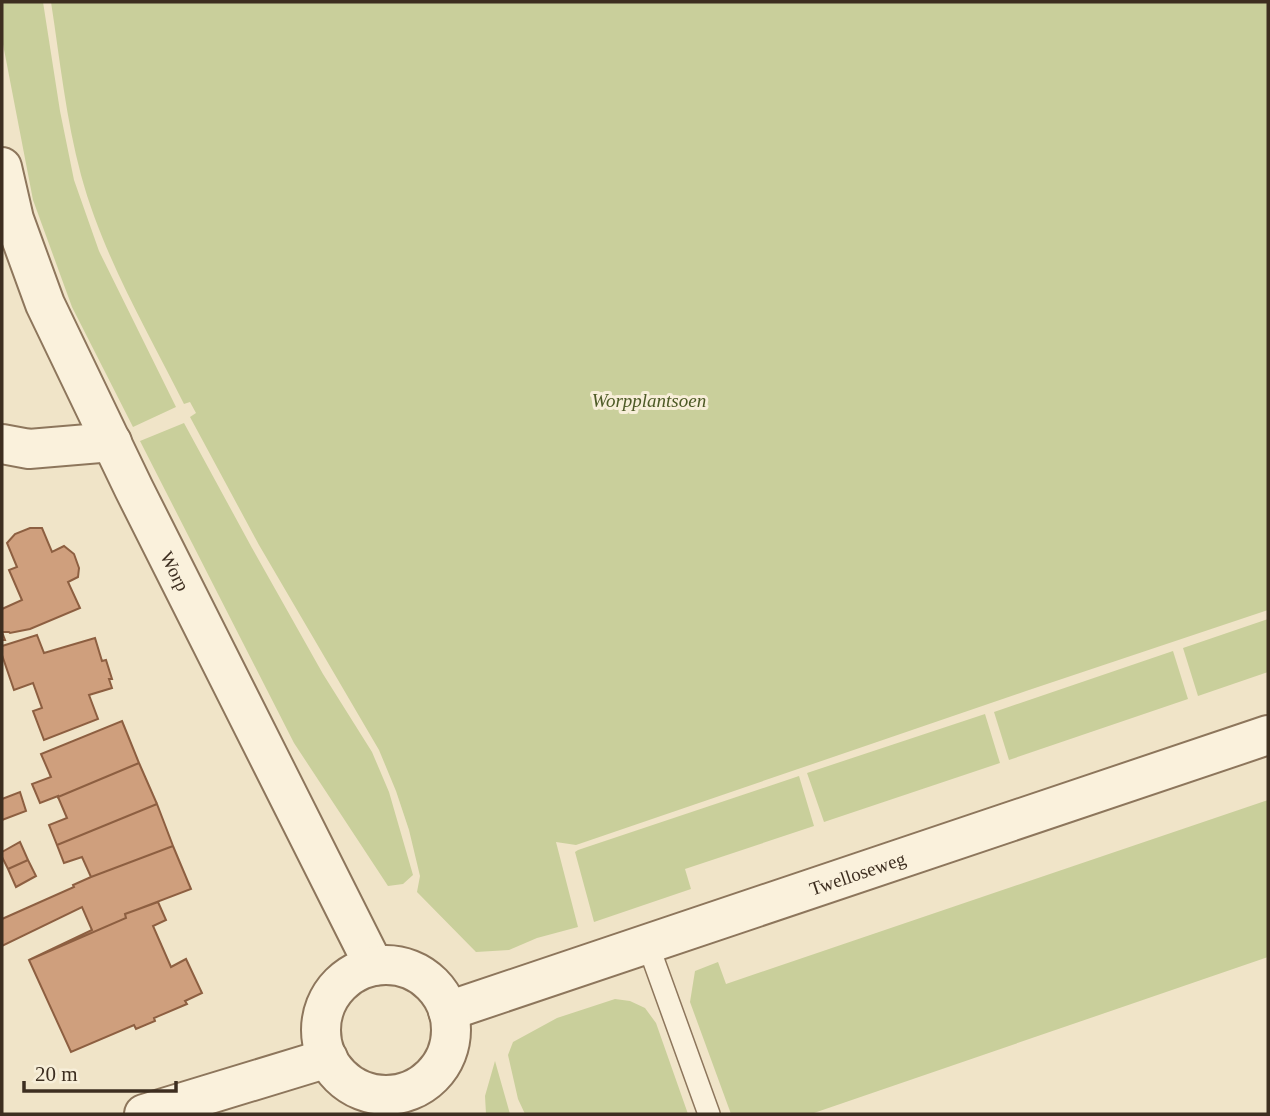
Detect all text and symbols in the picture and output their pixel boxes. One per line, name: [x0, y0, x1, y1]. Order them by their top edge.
park label: Worpplantsoen: [592, 390, 706, 411]
street label: Worp: [157, 548, 194, 594]
street label: Twelloseweg: [807, 847, 909, 899]
scale bar: [24, 1050, 177, 1094]
text: 20 m: [35, 1062, 78, 1086]

